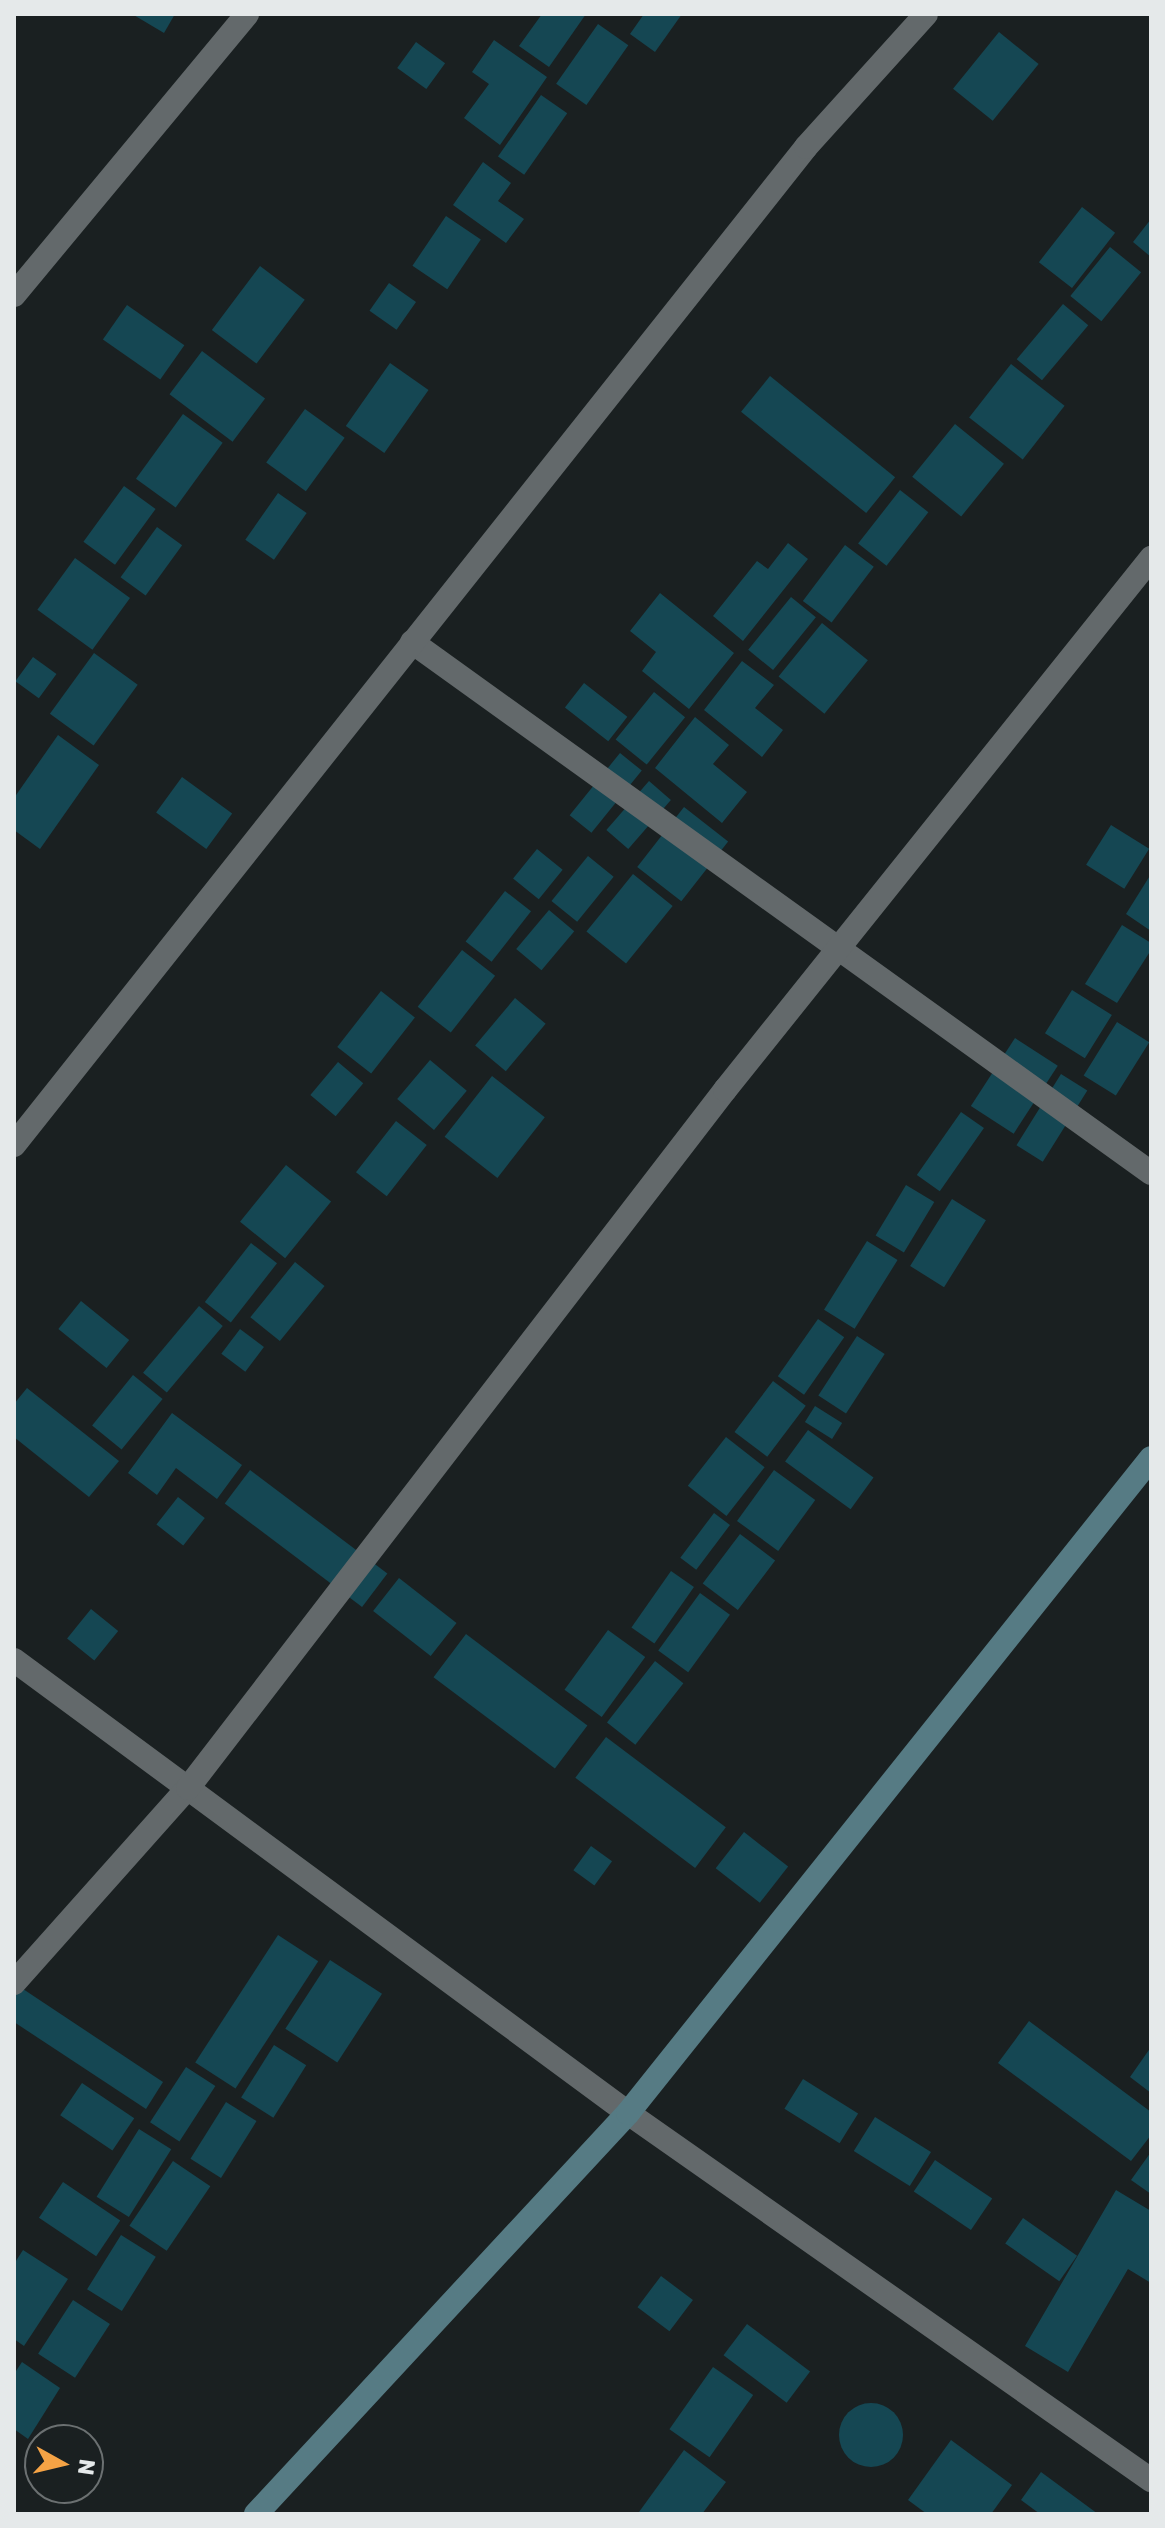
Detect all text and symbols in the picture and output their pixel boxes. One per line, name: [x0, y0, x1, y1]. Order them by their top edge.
north arrow: [24, 2424, 104, 2504]
text: N: [72, 2457, 101, 2477]

